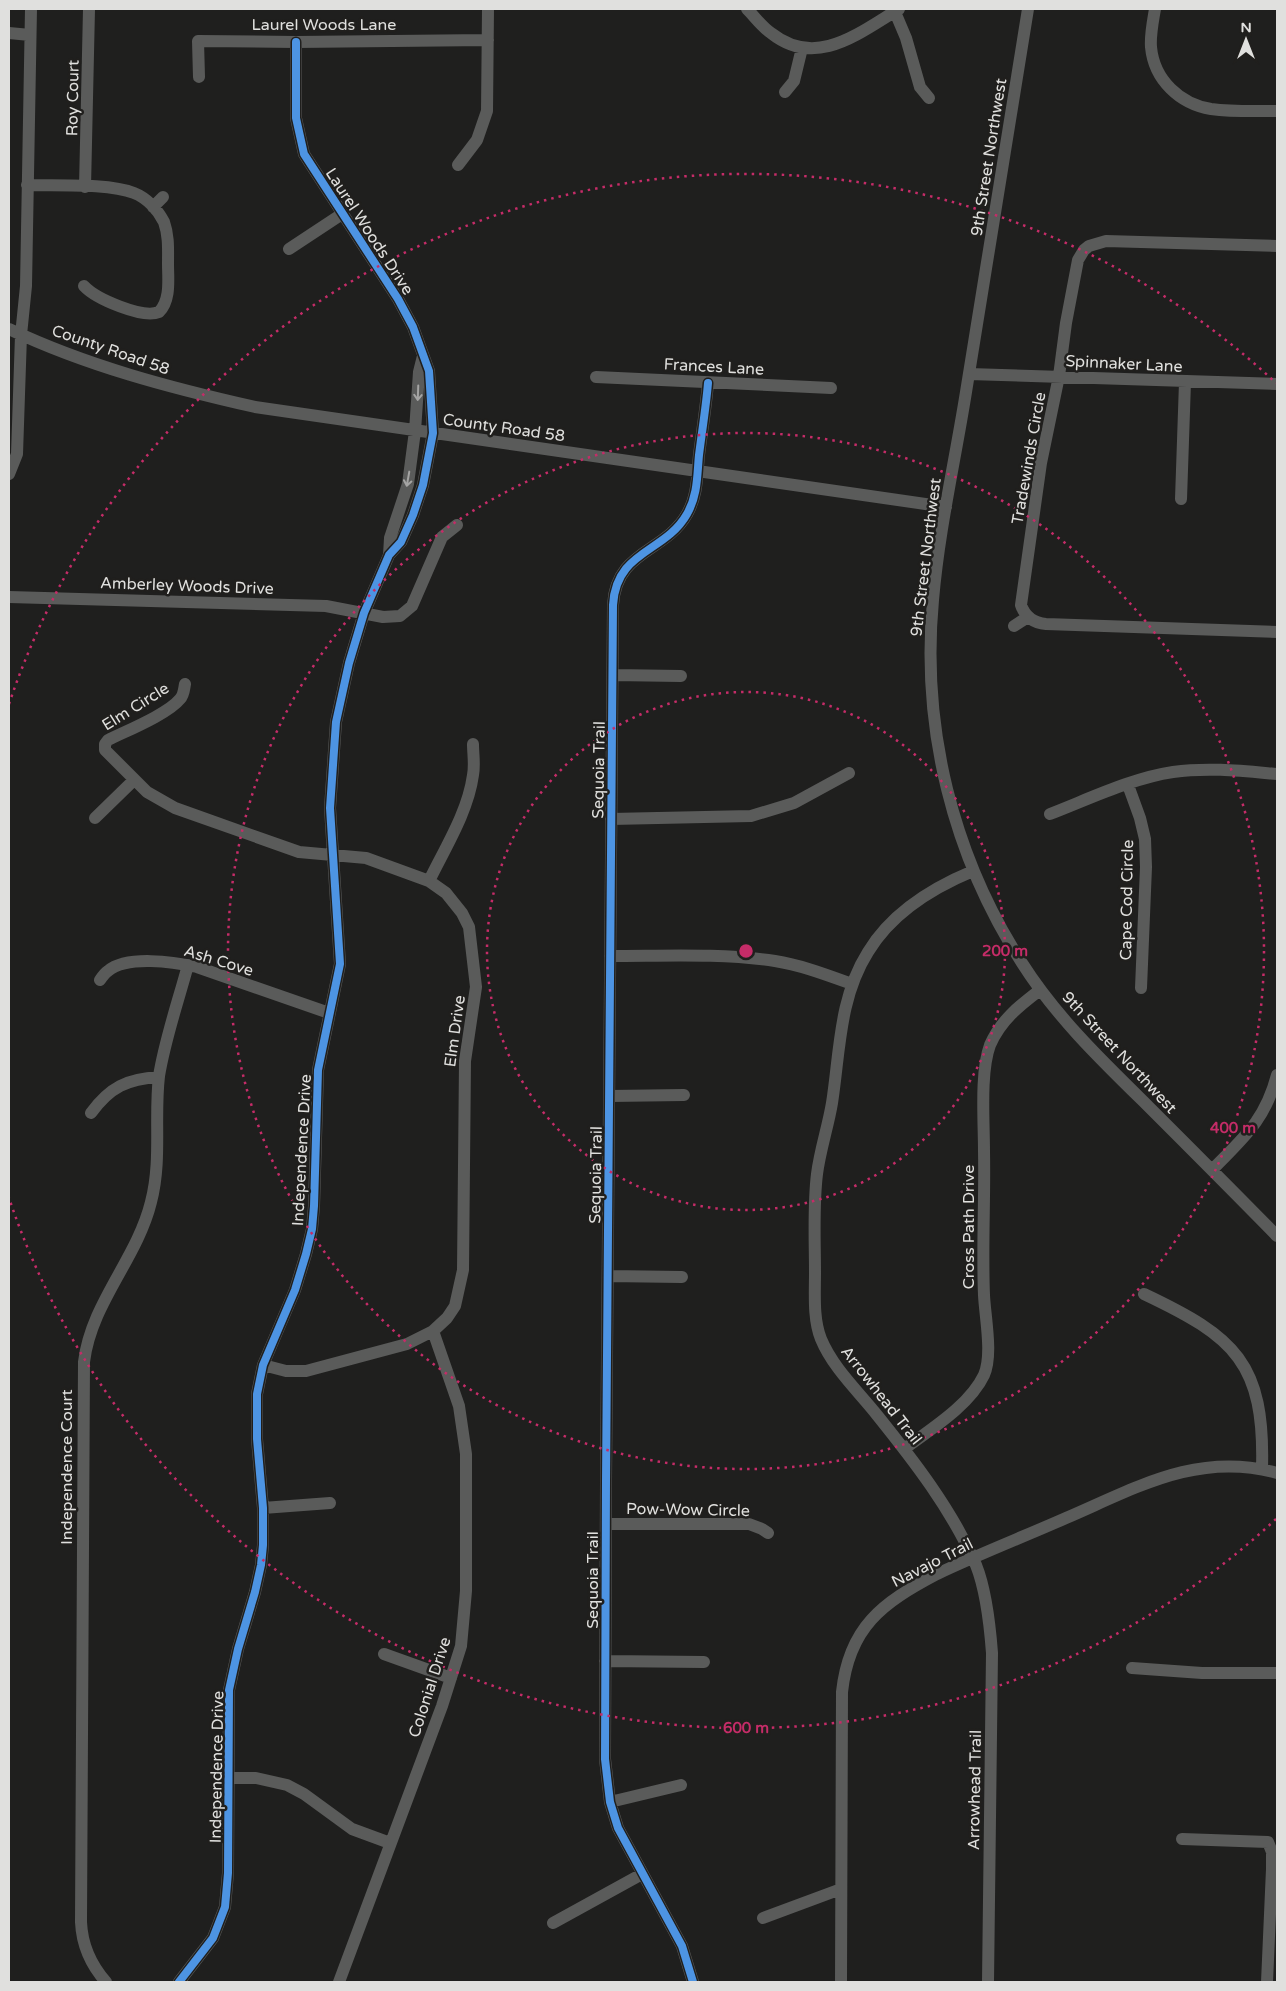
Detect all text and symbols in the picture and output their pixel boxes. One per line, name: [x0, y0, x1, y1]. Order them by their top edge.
street label: Laurel Woods Lane: [252, 15, 396, 35]
north arrow: [1221, 15, 1271, 65]
text: N: [1240, 19, 1252, 36]
street label: Roy Court: [62, 60, 84, 136]
street label: 9th Street Northwest: [967, 77, 1011, 237]
street label: Laurel Woods Drive: [321, 164, 418, 299]
street label: County Road 58: [49, 320, 172, 379]
street label: Spinnaker Lane: [1065, 351, 1183, 377]
street label: Frances Lane: [663, 354, 765, 380]
one-way arrow: [413, 384, 423, 401]
street label: Tradewinds Circle: [1008, 391, 1050, 526]
street label: County Road 58: [441, 410, 566, 446]
one-way arrow: [403, 470, 413, 486]
street label: 9th Street Northwest: [906, 477, 946, 637]
street label: Amberley Woods Drive: [100, 573, 274, 599]
street label: Elm Circle: [98, 678, 173, 735]
street label: Sequoia Trail: [588, 721, 610, 819]
street label: Cape Cod Circle: [1116, 839, 1138, 961]
street label: Ash Cove: [182, 941, 256, 981]
centre of rings: [737, 942, 755, 960]
text: 200 m: [982, 942, 1028, 960]
street label: 9th Street Northwest: [1058, 988, 1181, 1118]
street label: Elm Drive: [440, 994, 470, 1068]
street label: Independence Drive: [288, 1074, 316, 1227]
text: 400 m: [1210, 1119, 1256, 1137]
street label: Sequoia Trail: [585, 1126, 607, 1224]
street label: Cross Path Drive: [959, 1165, 979, 1289]
street label: Arrowhead Trail: [836, 1342, 926, 1449]
street label: Independence Court: [57, 1389, 77, 1545]
street label: Pow-Wow Circle: [626, 1499, 750, 1521]
street label: Sequoia Trail: [583, 1531, 603, 1629]
street label: Navajo Trail: [888, 1534, 977, 1592]
street label: Colonial Drive: [404, 1634, 456, 1740]
street label: Independence Drive: [206, 1691, 228, 1843]
text: 600 m: [723, 1719, 769, 1737]
street label: Arrowhead Trail: [964, 1730, 986, 1850]

